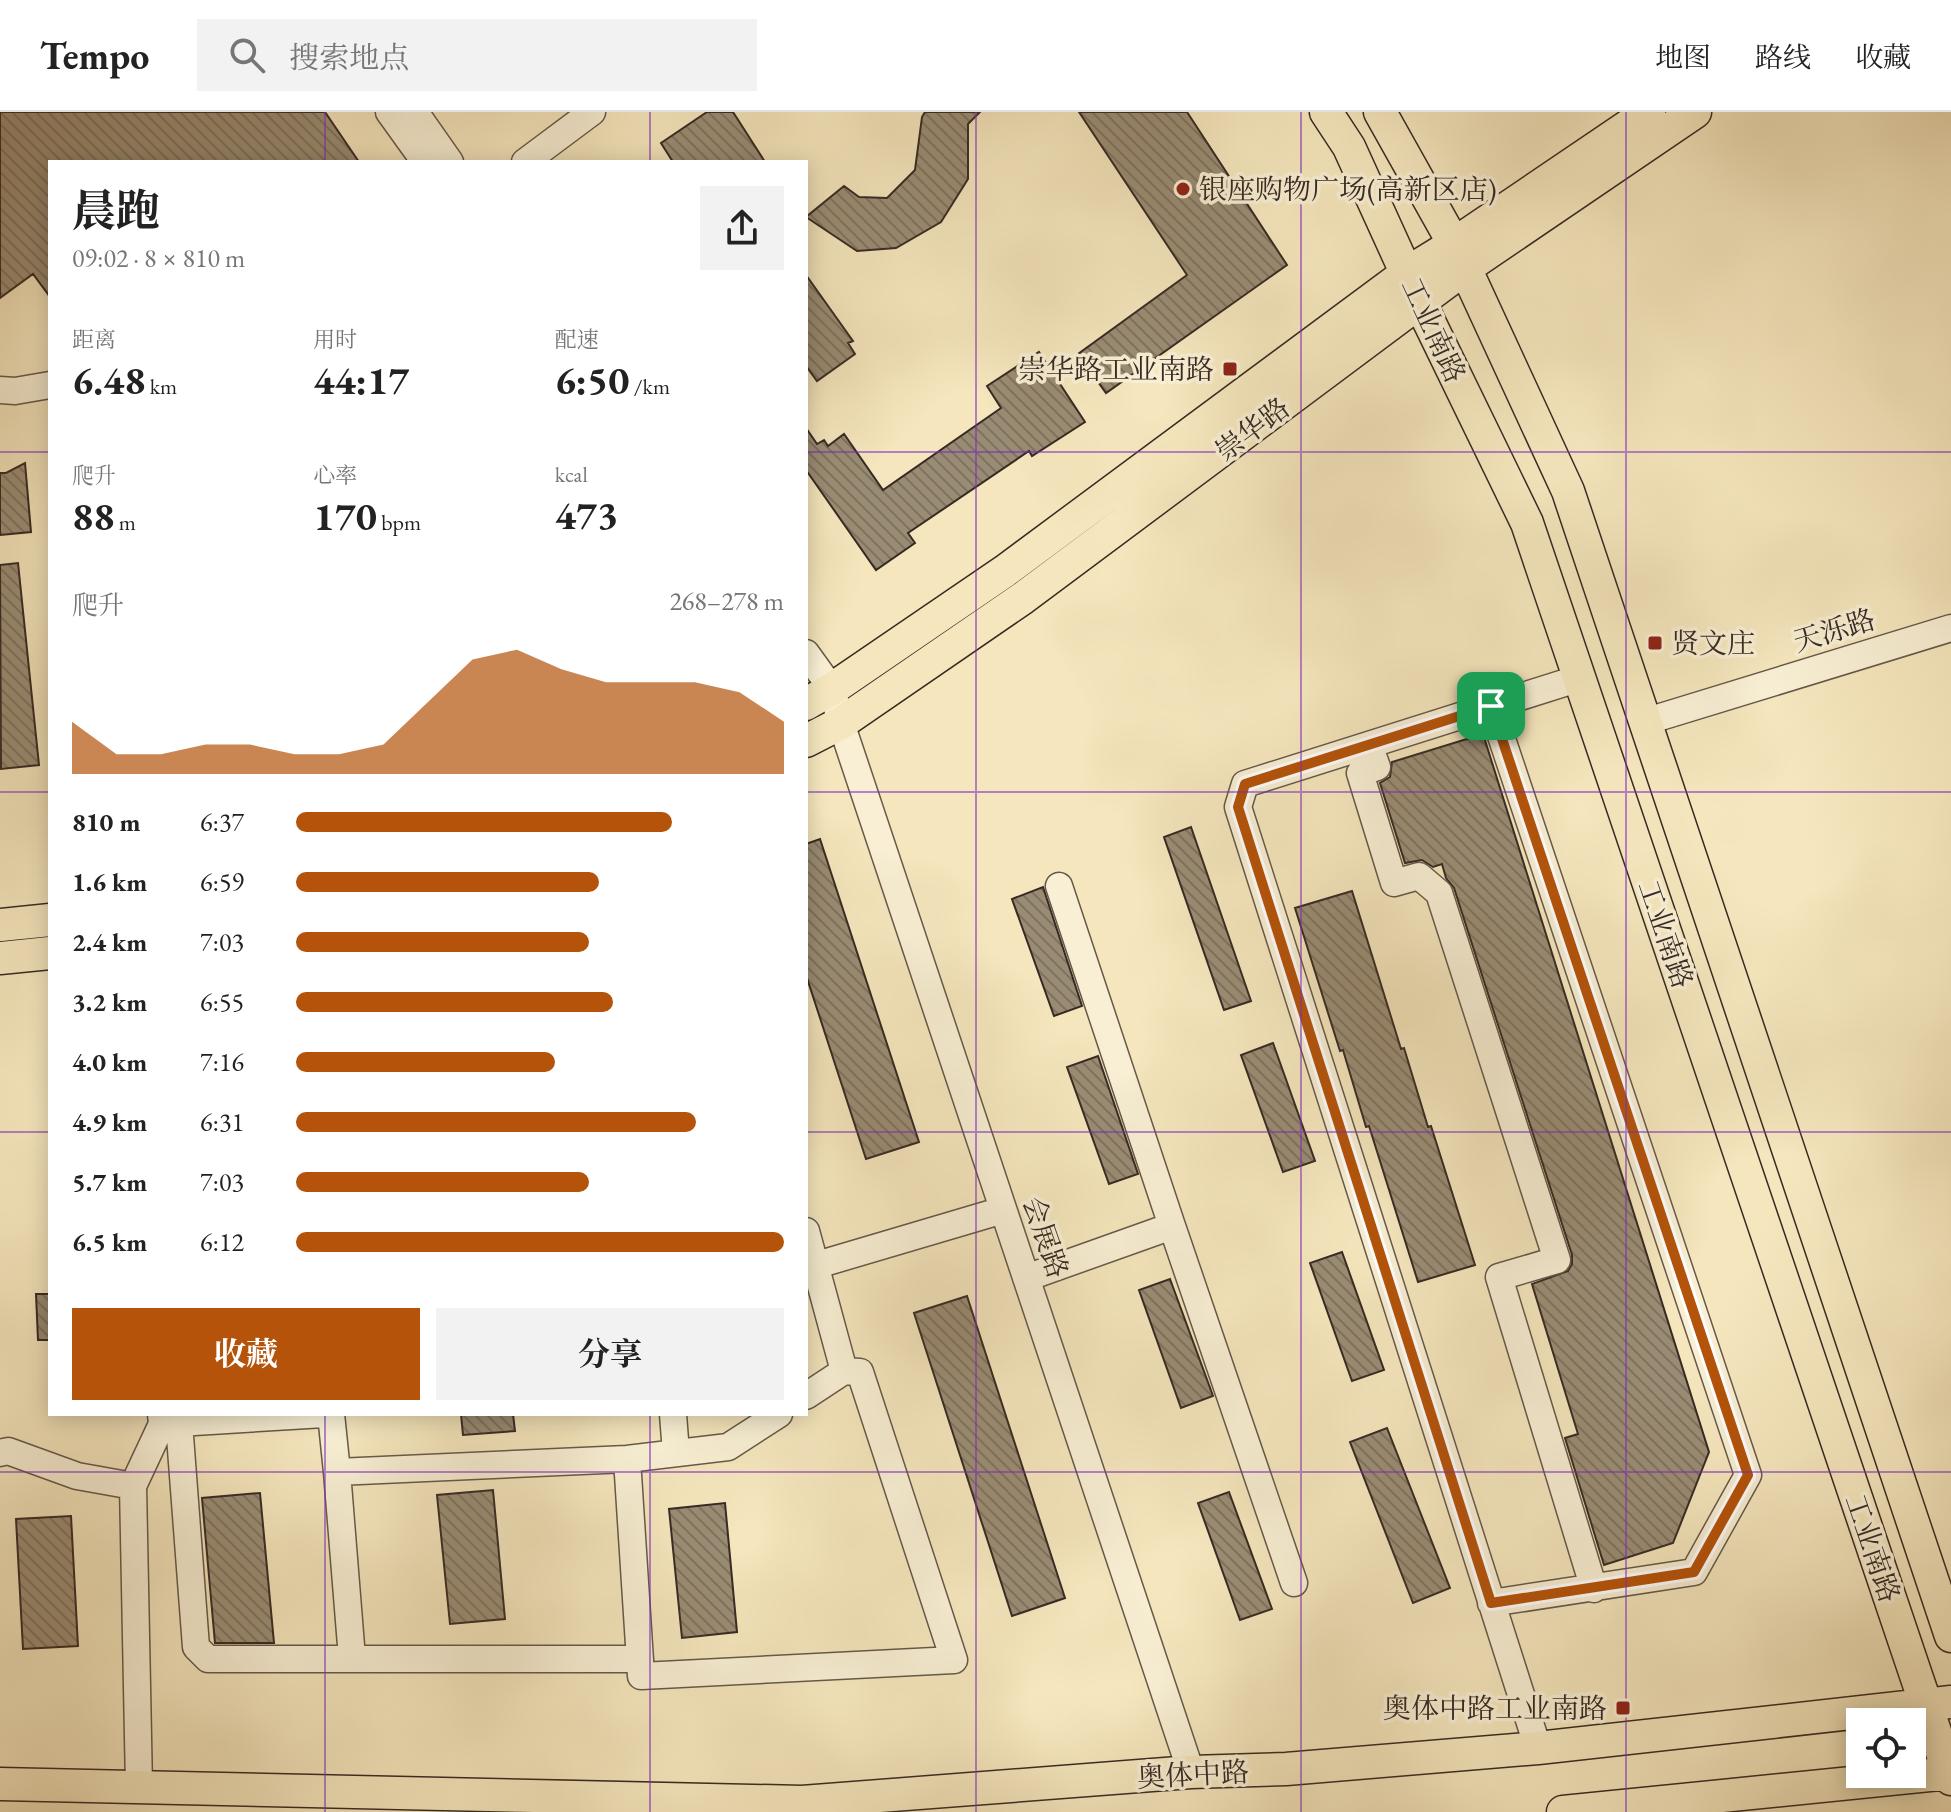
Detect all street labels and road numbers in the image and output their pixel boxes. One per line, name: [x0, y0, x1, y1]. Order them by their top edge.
street label: 工业南路: [1394, 272, 1474, 388]
street label: 崇华路: [1208, 389, 1296, 469]
street label: 天泺路: [1789, 601, 1879, 659]
street label: 工业南路: [1631, 875, 1701, 993]
street label: 会展路: [1015, 1191, 1077, 1283]
street label: 工业南路: [1838, 1489, 1908, 1607]
street label: 奥体中路: [1136, 1753, 1250, 1795]

